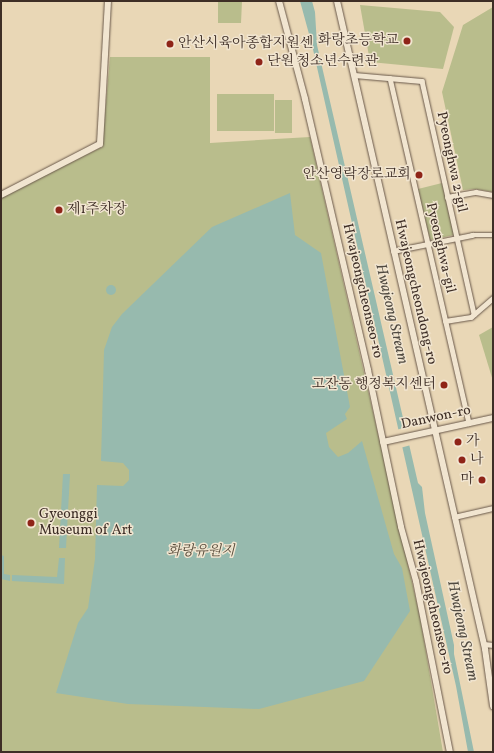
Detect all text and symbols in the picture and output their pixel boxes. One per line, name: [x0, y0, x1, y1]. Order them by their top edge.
place label: 화랑초등학교: [318, 33, 399, 49]
place label: 안산시육아종합지원센: [178, 36, 313, 52]
marker: 화랑초등학교: [402, 36, 412, 46]
marker: 안산시육아종합지원센: [165, 39, 175, 49]
place label: 단원 청소년수련관: [267, 54, 378, 70]
marker: 단원 청소년수련관: [254, 57, 264, 67]
street label: Pyeonghwa 2-gil: [432, 110, 470, 214]
place label: 안산영락장로교회: [303, 167, 411, 183]
marker: 안산영락장로교회: [414, 170, 424, 180]
street label: Pyeonghwa-gil: [421, 201, 459, 295]
place label: 제1주차장: [67, 202, 127, 218]
marker: 제1주차장: [54, 205, 64, 215]
street label: Hwajeongcheondong-ro: [390, 218, 440, 366]
street label: Hwajeongcheonseo-ro: [338, 222, 386, 360]
water label: Hwajeong Stream: [371, 262, 411, 366]
place label: 고잔동 행정복지센터: [311, 377, 436, 393]
marker: 고잔동 행정복지센터: [439, 380, 449, 390]
street label: Danwon-ro: [400, 402, 472, 434]
place label: 가: [466, 434, 480, 450]
marker: 가: [453, 437, 463, 447]
place label: 나: [470, 452, 484, 468]
marker: 나: [457, 455, 467, 465]
place label: 마: [460, 472, 474, 488]
marker: 마: [477, 475, 487, 485]
place label: Gyeonggi Museum of Art: [39, 507, 131, 540]
marker: Gyeonggi Museum of Art: [26, 518, 36, 528]
street label: Hwajeongcheonseo-ro: [408, 538, 456, 676]
park label: 화랑유원지: [167, 544, 235, 560]
water label: Hwajeong Stream: [443, 579, 481, 683]

